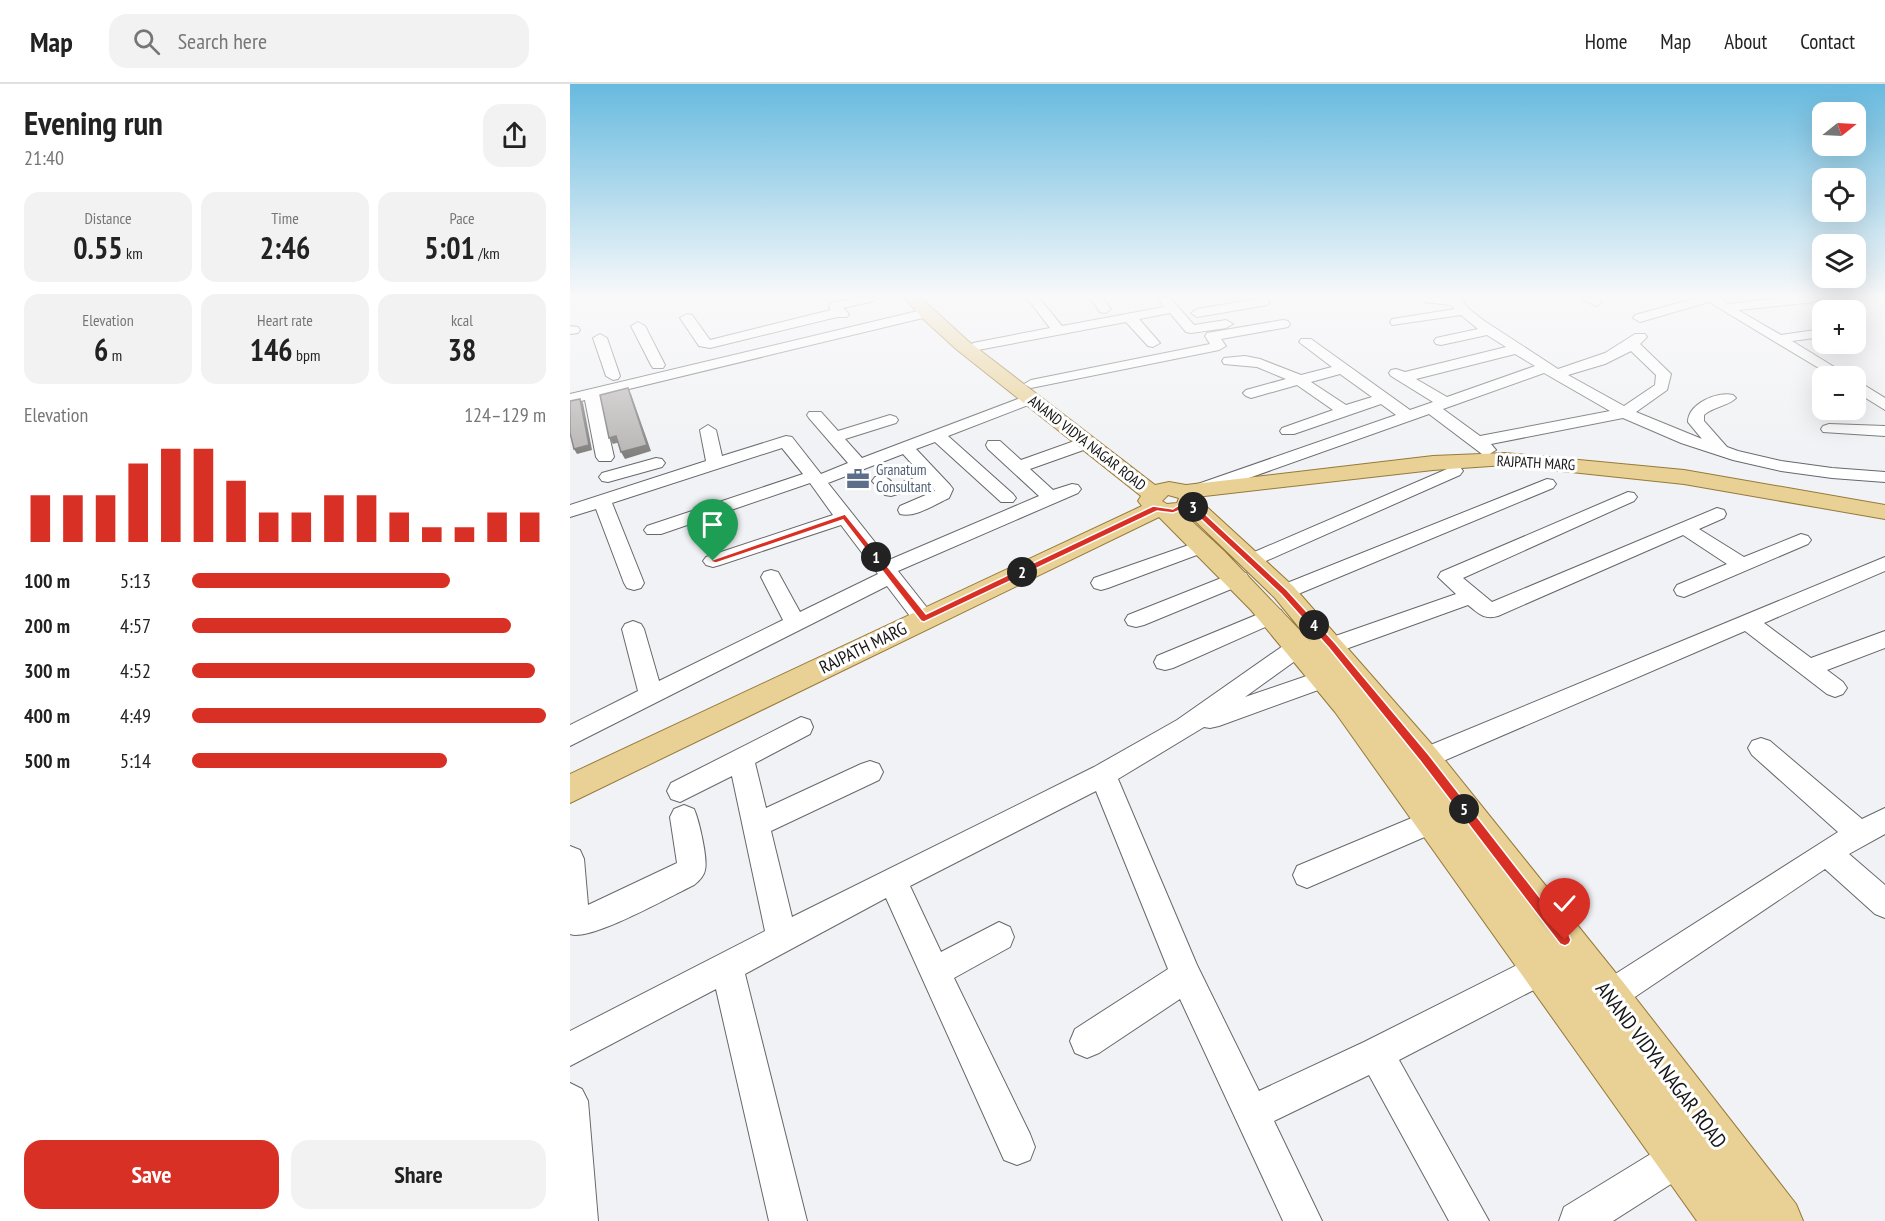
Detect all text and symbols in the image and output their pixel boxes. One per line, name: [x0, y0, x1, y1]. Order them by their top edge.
search box: [109, 14, 529, 68]
text: Map: [30, 23, 73, 60]
icon: search: [130, 25, 163, 58]
text: Search here: [178, 27, 267, 55]
text: Home: [1585, 28, 1627, 55]
text: Map: [1660, 28, 1691, 55]
text: About: [1724, 28, 1767, 55]
text: Contact: [1800, 28, 1855, 55]
text: Evening run: [24, 101, 163, 144]
north arrow: [1812, 102, 1866, 156]
map controls: [1812, 102, 1866, 420]
button: share: [483, 104, 546, 167]
text: 21:40: [24, 145, 64, 171]
button: locate: [1812, 168, 1866, 222]
text: Distance: [84, 208, 132, 228]
text: Time: [271, 208, 299, 228]
text: Pace: [449, 208, 475, 228]
text: 0.55: [73, 228, 123, 267]
text: 2:46: [260, 228, 310, 267]
text: 5:01: [424, 228, 475, 267]
button: layers: [1812, 234, 1866, 288]
text: km: [123, 243, 143, 263]
text: /km: [475, 243, 500, 263]
button: +: [1812, 300, 1866, 354]
text: Elevation: [82, 310, 134, 330]
text: Heart rate: [257, 310, 313, 330]
text: kcal: [451, 310, 473, 330]
text: 6: [94, 330, 108, 369]
text: 146: [250, 330, 293, 369]
text: 38: [448, 330, 476, 369]
text: m: [108, 345, 122, 365]
text: bpm: [293, 345, 320, 365]
button: −: [1812, 366, 1866, 420]
street label: ANAND VIDYA NAGAR ROAD: [1025, 391, 1150, 494]
text: Elevation: [24, 402, 88, 428]
text: 124–129 m: [464, 402, 546, 428]
street label: RAJPATH MARG: [1496, 451, 1576, 474]
place label: Granatum Consultant: [876, 460, 931, 496]
office icon: Granatum Consultant: [845, 466, 871, 492]
pin: 3: [1178, 492, 1208, 522]
text: 3: [1189, 497, 1197, 517]
pin: [687, 499, 738, 561]
icon: arrive: [696, 508, 729, 541]
pin: 1: [861, 542, 891, 572]
text: 1: [872, 547, 880, 567]
pin: 2: [1007, 557, 1037, 587]
text: 2: [1018, 562, 1026, 582]
text: 100 m: [24, 568, 70, 594]
text: 5:13: [120, 568, 151, 594]
pin: 4: [1299, 610, 1329, 640]
text: 200 m: [24, 613, 70, 639]
text: 4:57: [120, 613, 151, 639]
text: 4: [1310, 615, 1318, 635]
street label: RAJPATH MARG: [815, 616, 910, 679]
text: 300 m: [24, 658, 70, 684]
text: 4:52: [120, 658, 151, 684]
text: 400 m: [24, 703, 70, 729]
text: 4:49: [120, 703, 151, 729]
text: 500 m: [24, 748, 70, 774]
text: 5:14: [120, 748, 151, 774]
pin: 5: [1449, 794, 1479, 824]
text: 5: [1460, 799, 1468, 819]
pin: [1539, 878, 1590, 940]
icon: check: [1548, 887, 1581, 920]
street label: ANAND VIDYA NAGAR ROAD: [1590, 976, 1733, 1153]
button: Save: [24, 1140, 279, 1209]
button: Share: [291, 1140, 546, 1209]

